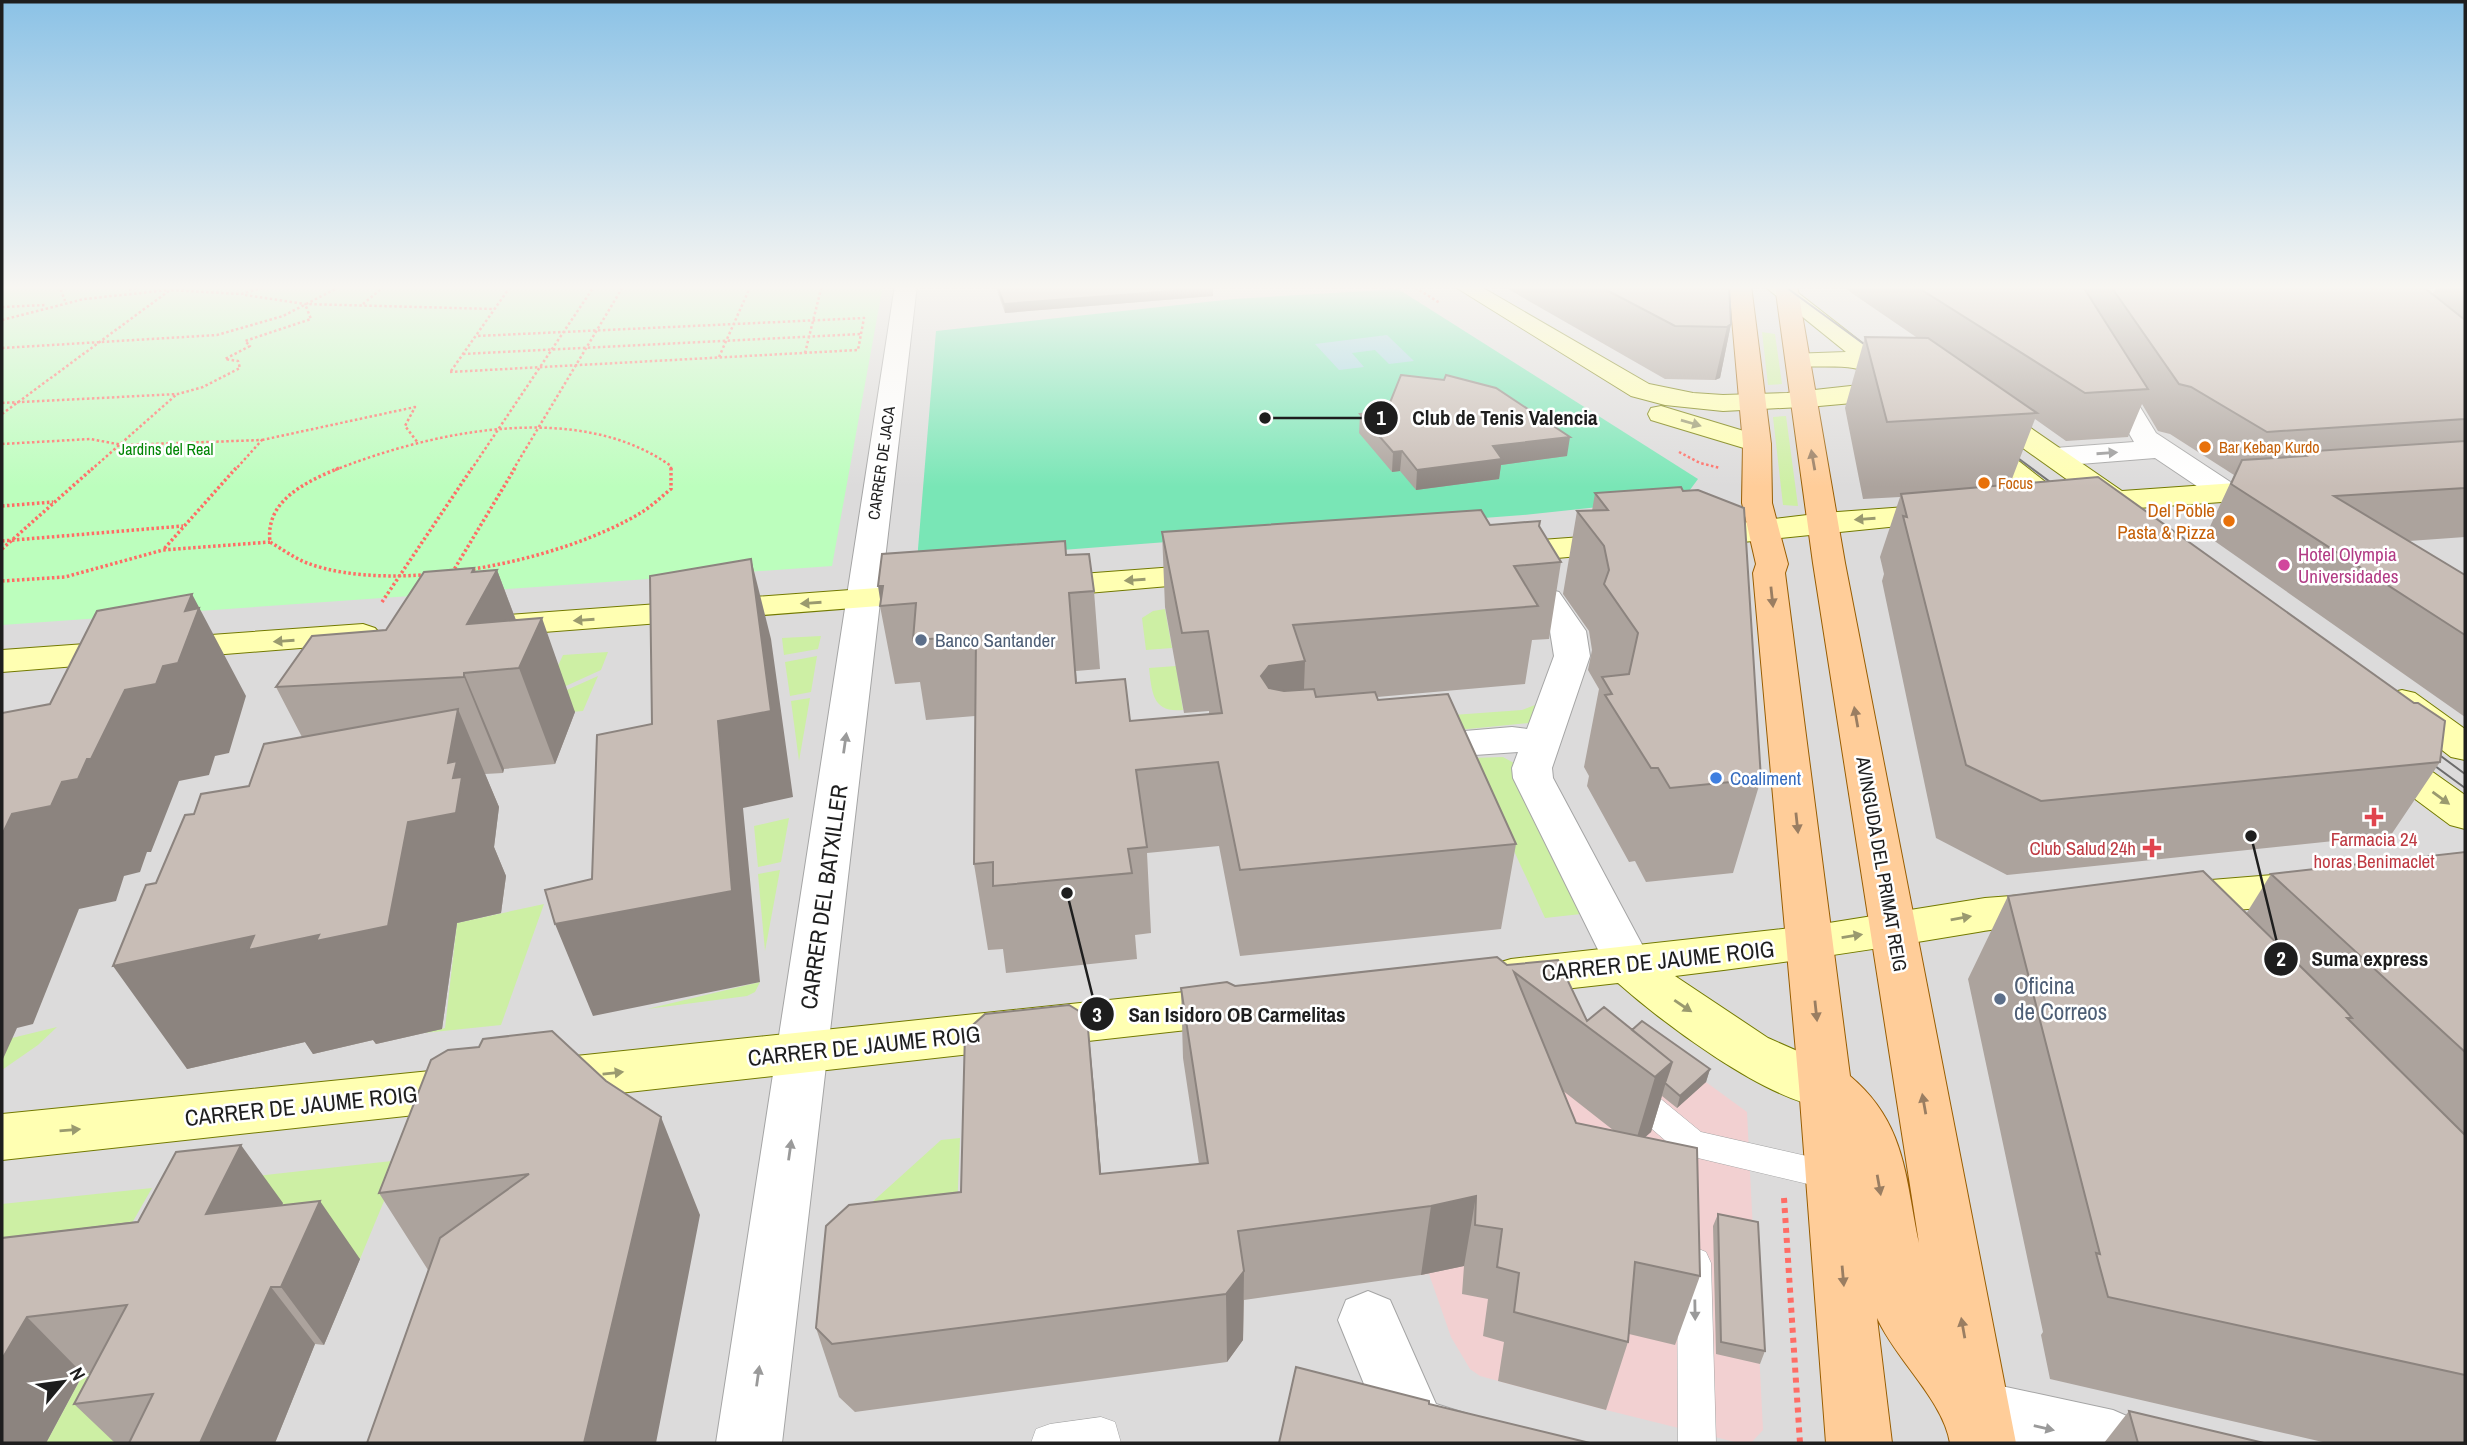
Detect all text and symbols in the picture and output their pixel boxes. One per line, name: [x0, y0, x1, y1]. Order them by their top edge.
callout: Club de Tenis Valencia: [1363, 397, 1612, 439]
text: 1: [1376, 403, 1386, 432]
text: Club de Tenis Valencia: [1412, 403, 1598, 432]
street label: CARRER DE JACA: [862, 405, 900, 521]
one-way arrow: [1681, 419, 1702, 429]
place label: Bar Kebap Kurdo: [2219, 436, 2320, 458]
park label: Jardins del Real: [119, 438, 213, 460]
marker: Bar Kebap Kurdo: [2197, 439, 2213, 455]
one-way arrow: [2096, 447, 2118, 458]
one-way arrow: [1807, 449, 1818, 471]
place label: Focus: [1998, 472, 2033, 494]
marker: Focus: [1976, 475, 1992, 491]
place label: Del Poble Pasta & Pizza: [2117, 497, 2215, 545]
marker: Del Poble Pasta & Pizza: [2221, 513, 2237, 529]
one-way arrow: [1854, 514, 1876, 525]
place label: Hotel Olympia Universidades: [2298, 541, 2399, 589]
marker: Hotel Olympia Universidades: [2276, 557, 2292, 573]
one-way arrow: [1124, 575, 1146, 586]
one-way arrow: [1767, 586, 1778, 608]
one-way arrow: [800, 598, 822, 609]
one-way arrow: [573, 614, 595, 625]
place label: Banco Santander: [935, 627, 1056, 653]
marker: Banco Santander: [913, 632, 929, 648]
one-way arrow: [272, 636, 294, 647]
one-way arrow: [1851, 706, 1862, 728]
one-way arrow: [840, 732, 851, 754]
street label: AVINGUDA DEL PRIMAT REIG: [1850, 754, 1914, 973]
place label: Coaliment: [1730, 765, 1802, 791]
marker: Coaliment: [1708, 770, 1724, 786]
street label: CARRER DEL BATXILLER: [792, 782, 855, 1011]
one-way arrow: [2432, 791, 2450, 805]
marker: Farmacia 24 horas Benimaclet: [2366, 809, 2382, 825]
one-way arrow: [1792, 812, 1803, 834]
place label: Farmacia 24 horas Benimaclet: [2313, 826, 2435, 874]
place label: Club Salud 24h: [2029, 835, 2136, 861]
marker: Club Salud 24h: [2142, 838, 2162, 858]
one-way arrow: [1950, 912, 1972, 923]
one-way arrow: [1841, 930, 1863, 941]
street label: CARRER DE JAUME ROIG: [1540, 933, 1776, 988]
callout: Suma express: [2263, 938, 2443, 980]
text: 2: [2276, 944, 2286, 973]
text: Suma express: [2312, 944, 2428, 973]
place label: Oficina de Correos: [2014, 970, 2107, 1027]
marker: Oficina de Correos: [1992, 991, 2008, 1007]
callout: San Isidoro OB Carmelitas: [1079, 993, 1360, 1035]
one-way arrow: [1674, 999, 1692, 1013]
text: 3: [1092, 1000, 1102, 1029]
text: San Isidoro OB Carmelitas: [1128, 1000, 1346, 1029]
one-way arrow: [1810, 1000, 1821, 1022]
street label: CARRER DE JAUME ROIG: [746, 1018, 982, 1073]
one-way arrow: [602, 1067, 624, 1078]
street label: CARRER DE JAUME ROIG: [183, 1078, 419, 1133]
one-way arrow: [1918, 1093, 1929, 1115]
one-way arrow: [59, 1124, 81, 1135]
one-way arrow: [784, 1139, 795, 1161]
one-way arrow: [1874, 1174, 1885, 1196]
one-way arrow: [1838, 1265, 1849, 1287]
one-way arrow: [1689, 1300, 1701, 1322]
one-way arrow: [1957, 1317, 1968, 1339]
north arrow: [28, 1347, 98, 1417]
text: N: [64, 1363, 92, 1385]
one-way arrow: [753, 1365, 764, 1387]
one-way arrow: [2033, 1423, 2055, 1434]

